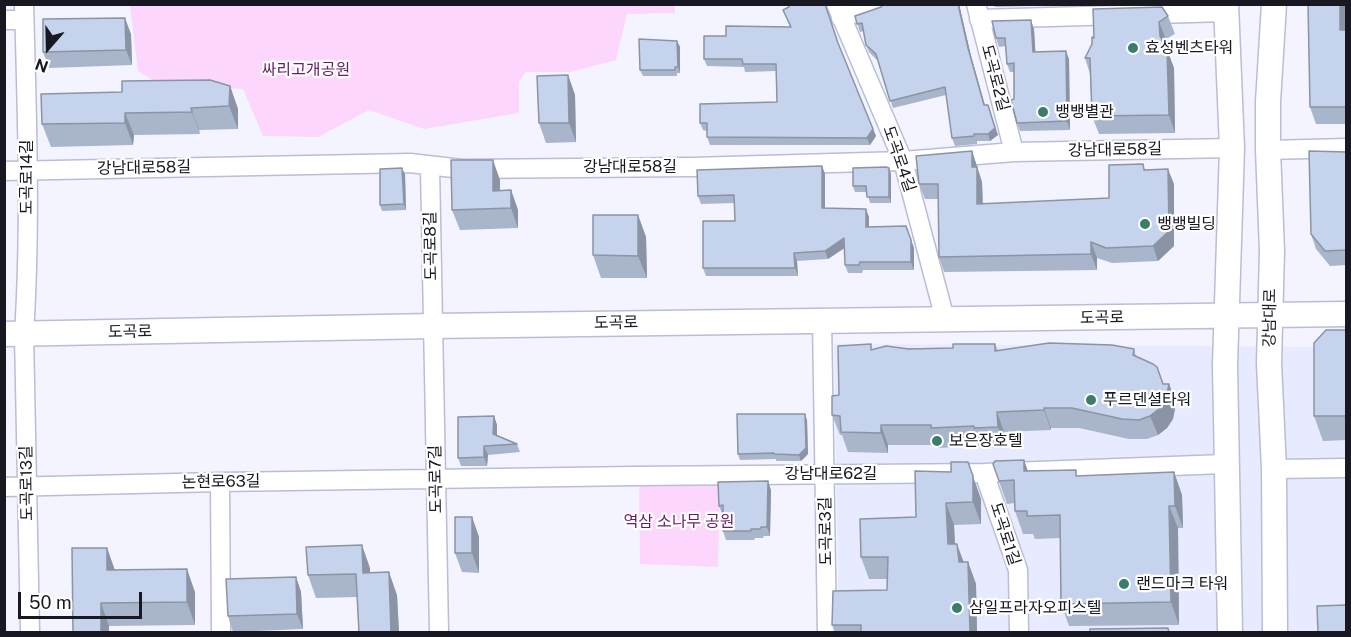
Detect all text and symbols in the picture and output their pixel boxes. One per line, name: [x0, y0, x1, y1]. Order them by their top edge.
north arrow: [18, 18, 78, 78]
place label: 효성벤츠타워: [1145, 38, 1233, 58]
marker: 효성벤츠타워: [1126, 41, 1140, 55]
street label: 도곡로2길: [977, 42, 1013, 114]
text: N: [33, 54, 51, 76]
park label: 싸리고개공원: [262, 60, 350, 80]
place label: 뱅뱅별관: [1055, 102, 1114, 122]
marker: 뱅뱅별관: [1036, 105, 1050, 119]
street label: 도곡로4길: [879, 123, 919, 195]
street label: 도곡로14길: [17, 139, 37, 215]
street label: 강남대로58길: [1068, 140, 1162, 160]
street label: 강남대로58길: [583, 157, 677, 177]
street label: 강남대로58길: [97, 158, 191, 178]
street label: 도곡로8길: [421, 211, 441, 281]
place label: 뱅뱅빌딩: [1157, 214, 1216, 234]
marker: 뱅뱅빌딩: [1138, 217, 1152, 231]
street label: 강남대로: [1260, 288, 1280, 348]
street label: 도곡로: [1080, 308, 1124, 328]
street label: 도곡로: [594, 313, 638, 333]
street label: 도곡로: [108, 322, 152, 342]
place label: 푸르덴셜타워: [1103, 390, 1191, 410]
marker: 푸르덴셜타워: [1084, 393, 1098, 407]
place label: 보은장호텔: [949, 431, 1023, 451]
marker: 보은장호텔: [930, 434, 944, 448]
street label: 도곡로13길: [17, 445, 37, 521]
street label: 도곡로7길: [426, 445, 446, 513]
street label: 강남대로62길: [784, 464, 878, 484]
street label: 논현로63길: [181, 472, 261, 492]
street label: 도곡로3길: [816, 496, 836, 566]
street label: 도곡로1길: [986, 500, 1024, 568]
park label: 역삼 소나무 공원: [624, 512, 734, 532]
place label: 랜드마크 타워: [1136, 574, 1228, 594]
marker: 랜드마크 타워: [1117, 577, 1131, 591]
scale bar: [21, 580, 146, 618]
text: 50 m: [29, 592, 72, 613]
place label: 삼일프라자오피스텔: [969, 598, 1101, 618]
marker: 삼일프라자오피스텔: [950, 601, 964, 615]

